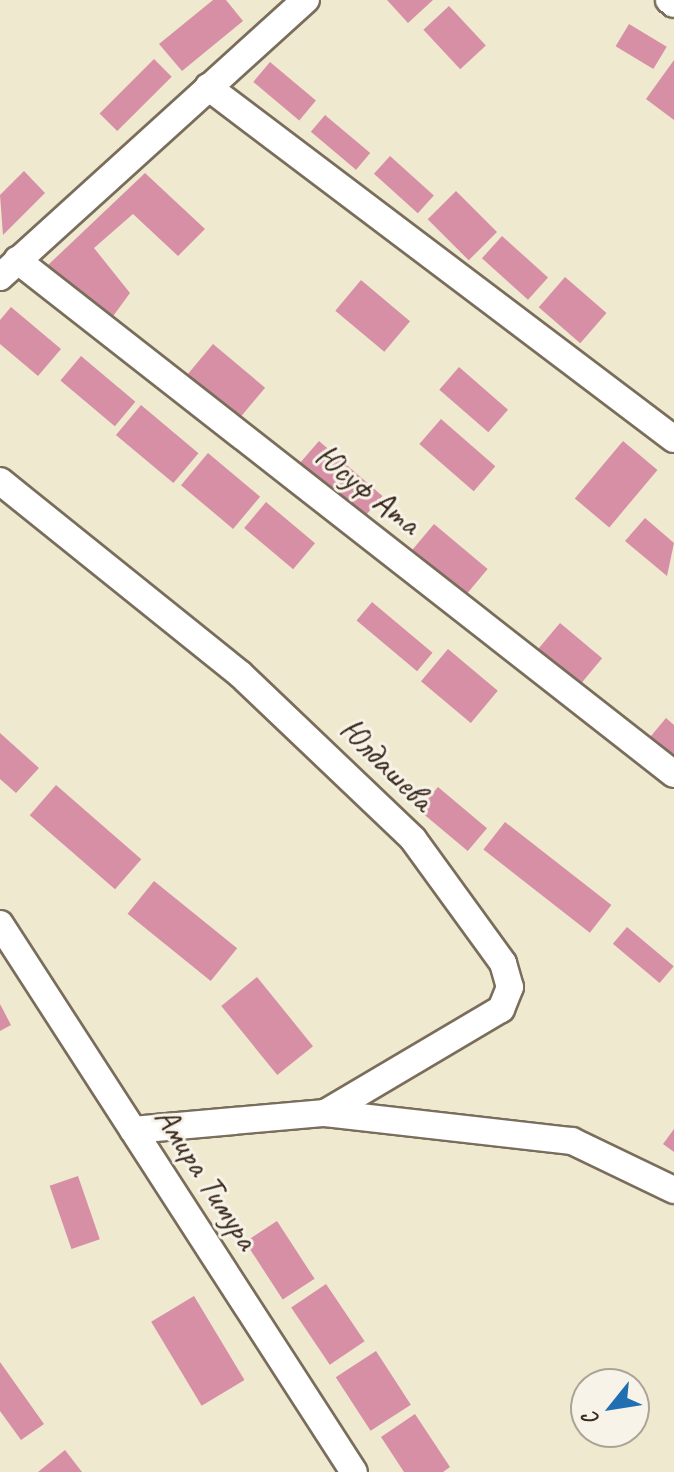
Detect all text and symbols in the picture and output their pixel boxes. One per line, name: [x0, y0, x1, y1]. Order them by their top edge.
street label: Юсуф Ата: [307, 435, 429, 543]
street label: Юлдашева: [331, 709, 443, 819]
street label: Амира Тимура: [146, 1099, 268, 1257]
north arrow: [570, 1368, 650, 1448]
text: С: [576, 1407, 606, 1431]

